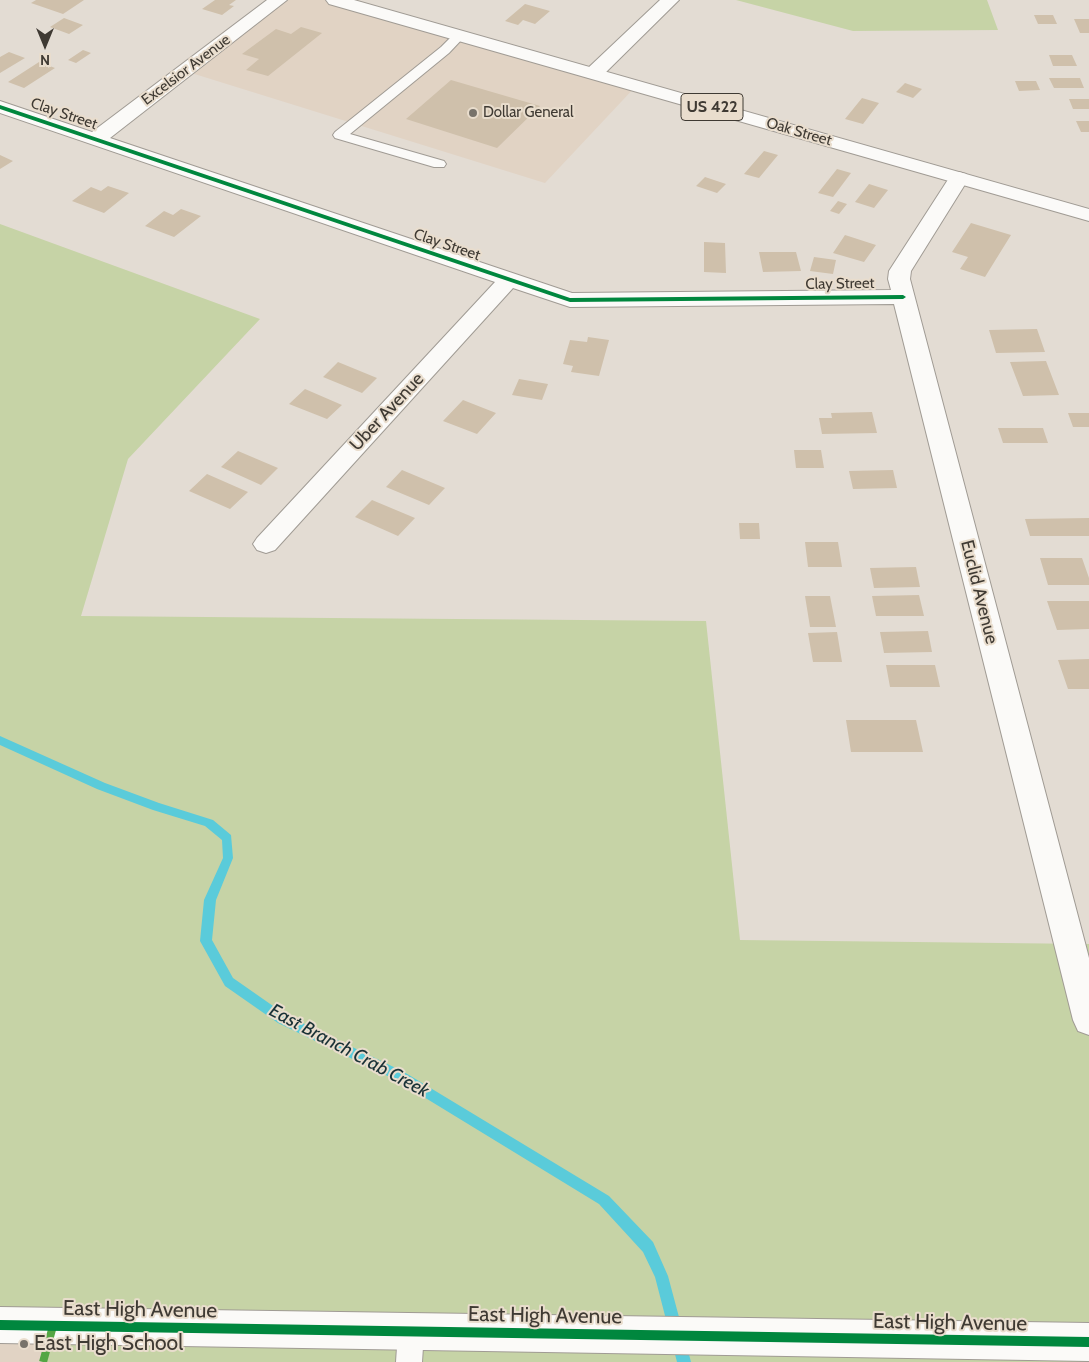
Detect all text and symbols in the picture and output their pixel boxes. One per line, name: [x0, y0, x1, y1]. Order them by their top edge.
north arrow: [20, 20, 70, 70]
street label: Excelsior Avenue: [138, 31, 234, 109]
text: N: [40, 51, 50, 69]
street label: Clay Street: [28, 94, 100, 134]
road number: US 422: [681, 94, 743, 120]
place label: Dollar General: [483, 104, 574, 122]
marker: Dollar General: [467, 107, 479, 119]
street label: Oak Street: [764, 114, 834, 150]
street label: Clay Street: [411, 225, 483, 265]
street label: Clay Street: [805, 274, 875, 294]
street label: Uber Avenue: [345, 368, 429, 456]
street label: Euclid Avenue: [956, 538, 1002, 646]
water label: East Branch Crab Creek: [265, 999, 433, 1103]
street label: East High Avenue: [63, 1296, 217, 1324]
street label: East High Avenue: [468, 1302, 622, 1330]
street label: East High Avenue: [873, 1309, 1027, 1337]
place label: East High School: [34, 1331, 183, 1357]
marker: East High School: [18, 1338, 30, 1350]

